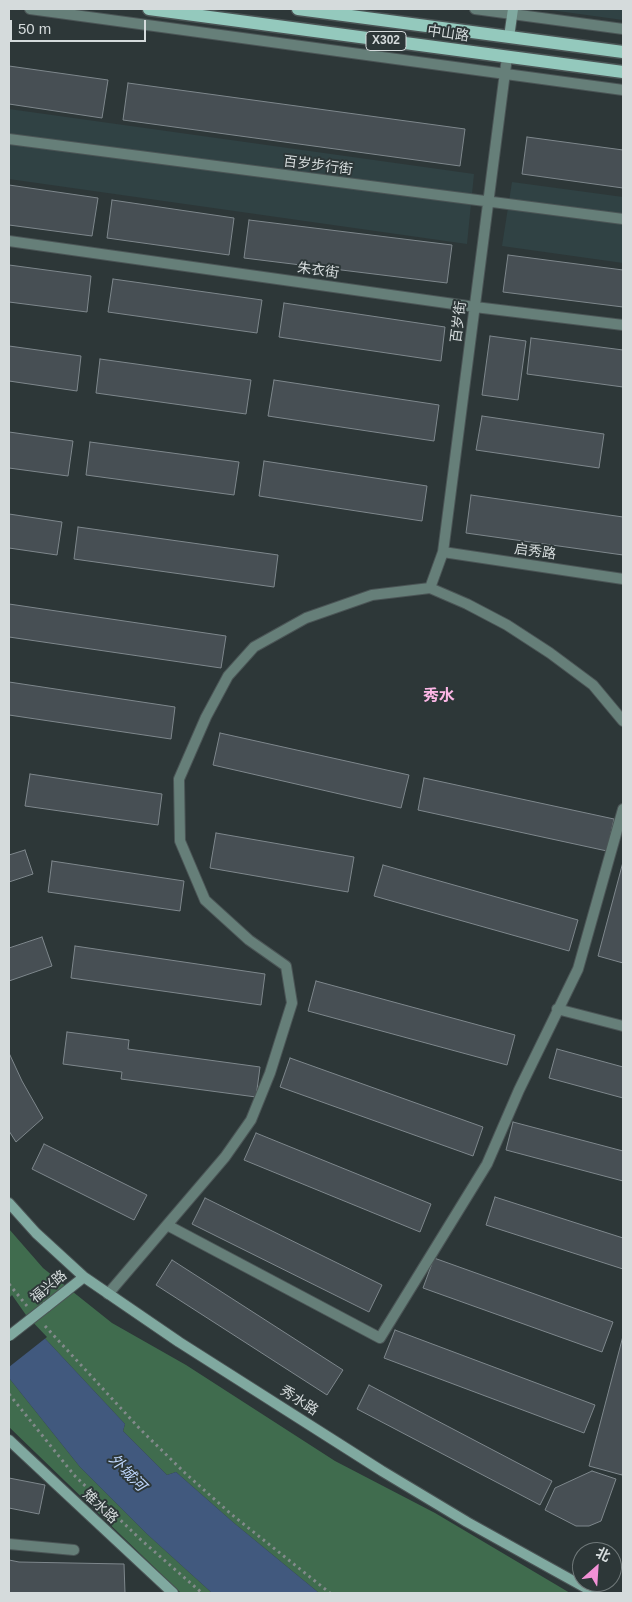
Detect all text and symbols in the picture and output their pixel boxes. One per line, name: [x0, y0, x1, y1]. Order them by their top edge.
scale bar: [12, 10, 149, 42]
text: 50 m: [18, 20, 51, 37]
street label: 中山路: [426, 23, 470, 45]
road number: X302: [366, 31, 406, 50]
street label: 百岁步行街: [282, 153, 354, 179]
street label: 朱衣街: [296, 260, 340, 282]
street label: 百岁街: [448, 300, 470, 344]
street label: 启秀路: [513, 541, 557, 563]
district label: 秀水: [423, 687, 455, 707]
street label: 福兴路: [27, 1267, 71, 1307]
street label: 秀水路: [277, 1383, 321, 1419]
water label: 外城河: [105, 1451, 149, 1495]
street label: 雉水路: [79, 1487, 121, 1527]
north arrow: [572, 1542, 622, 1592]
text: 北: [593, 1544, 613, 1565]

